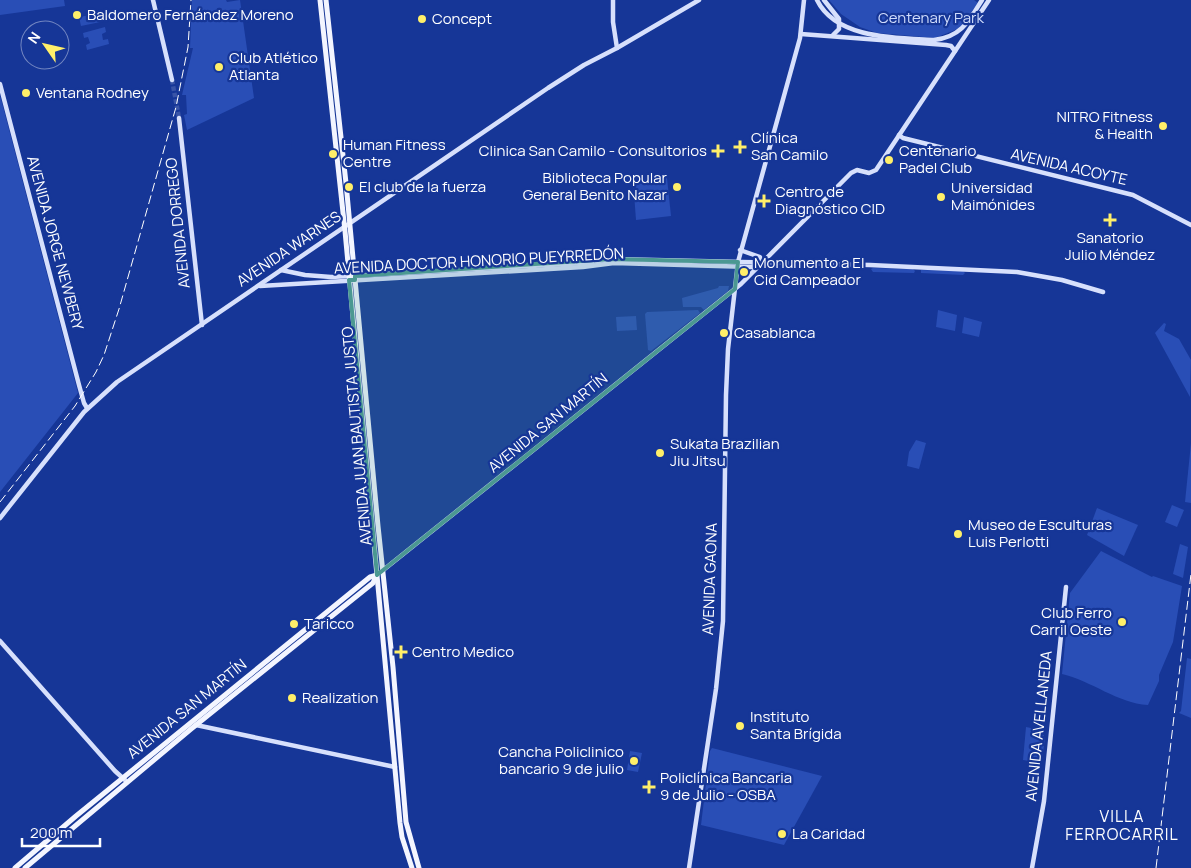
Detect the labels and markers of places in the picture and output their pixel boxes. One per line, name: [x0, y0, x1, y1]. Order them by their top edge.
place label: Baldomero Fernández Moreno: [87, 4, 294, 25]
place label: Concept: [432, 8, 492, 29]
marker: Baldomero Fernández Moreno: [71, 9, 83, 21]
marker: Concept: [416, 13, 428, 25]
place label: Club Atlético Atlanta: [229, 47, 318, 85]
marker: Club Atlético Atlanta: [213, 61, 225, 73]
place label: Ventana Rodney: [36, 82, 149, 103]
marker: Ventana Rodney: [20, 87, 32, 99]
place label: NITRO Fitness & Health: [1057, 106, 1153, 144]
marker: NITRO Fitness & Health: [1157, 120, 1169, 132]
place label: Clínica San Camilo: [751, 127, 828, 165]
place label: Human Fitness Centre: [343, 134, 446, 172]
place label: Clinica San Camilo - Consultorios: [479, 140, 707, 161]
marker: Clínica San Camilo: [733, 140, 747, 154]
place label: Centenario Padel Club: [899, 140, 977, 178]
marker: Clinica San Camilo - Consultorios: [711, 144, 725, 158]
marker: Human Fitness Centre: [327, 148, 339, 160]
marker: Centenario Padel Club: [883, 154, 895, 166]
place label: Biblioteca Popular General Benito Nazar: [523, 167, 668, 205]
place label: El club de la fuerza: [359, 176, 486, 197]
place label: Universidad Maimónides: [951, 177, 1035, 215]
marker: El club de la fuerza: [343, 181, 355, 193]
marker: Biblioteca Popular General Benito Nazar: [671, 181, 683, 193]
place label: Centro de Diagnóstico CID: [775, 181, 885, 219]
marker: Universidad Maimónides: [935, 191, 947, 203]
marker: Centro de Diagnóstico CID: [757, 194, 771, 208]
marker: Sanatorio Julio Méndez: [1103, 213, 1117, 227]
place label: Sanatorio Julio Méndez: [1065, 227, 1155, 265]
place label: Monumento a El Cid Campeador: [754, 252, 864, 290]
marker: Monumento a El Cid Campeador: [738, 266, 750, 278]
place label: Casablanca: [734, 322, 815, 343]
marker: Casablanca: [718, 327, 730, 339]
place label: Sukata Brazilian Jiu Jitsu: [670, 433, 780, 471]
marker: Sukata Brazilian Jiu Jitsu: [654, 447, 666, 459]
place label: Museo de Esculturas Luis Perlotti: [968, 514, 1112, 552]
marker: Museo de Esculturas Luis Perlotti: [952, 528, 964, 540]
place label: Club Ferro Carril Oeste: [1030, 602, 1112, 640]
place label: Taricco: [304, 613, 354, 634]
marker: Club Ferro Carril Oeste: [1116, 616, 1128, 628]
marker: Taricco: [288, 618, 300, 630]
place label: Centro Medico: [412, 641, 514, 662]
marker: Centro Medico: [394, 645, 408, 659]
place label: Realization: [302, 687, 379, 708]
marker: Realization: [286, 692, 298, 704]
place label: Instituto Santa Brígida: [750, 706, 842, 744]
marker: Instituto Santa Brígida: [734, 720, 746, 732]
place label: Cancha Policlinico bancario 9 de julio: [498, 741, 624, 779]
marker: Cancha Policlinico bancario 9 de julio: [628, 755, 640, 767]
place label: Policlínica Bancaria 9 de Julio - OSBA: [660, 767, 792, 805]
marker: Policlínica Bancaria 9 de Julio - OSBA: [642, 780, 656, 794]
place label: La Caridad: [792, 823, 865, 844]
marker: La Caridad: [776, 828, 788, 840]

